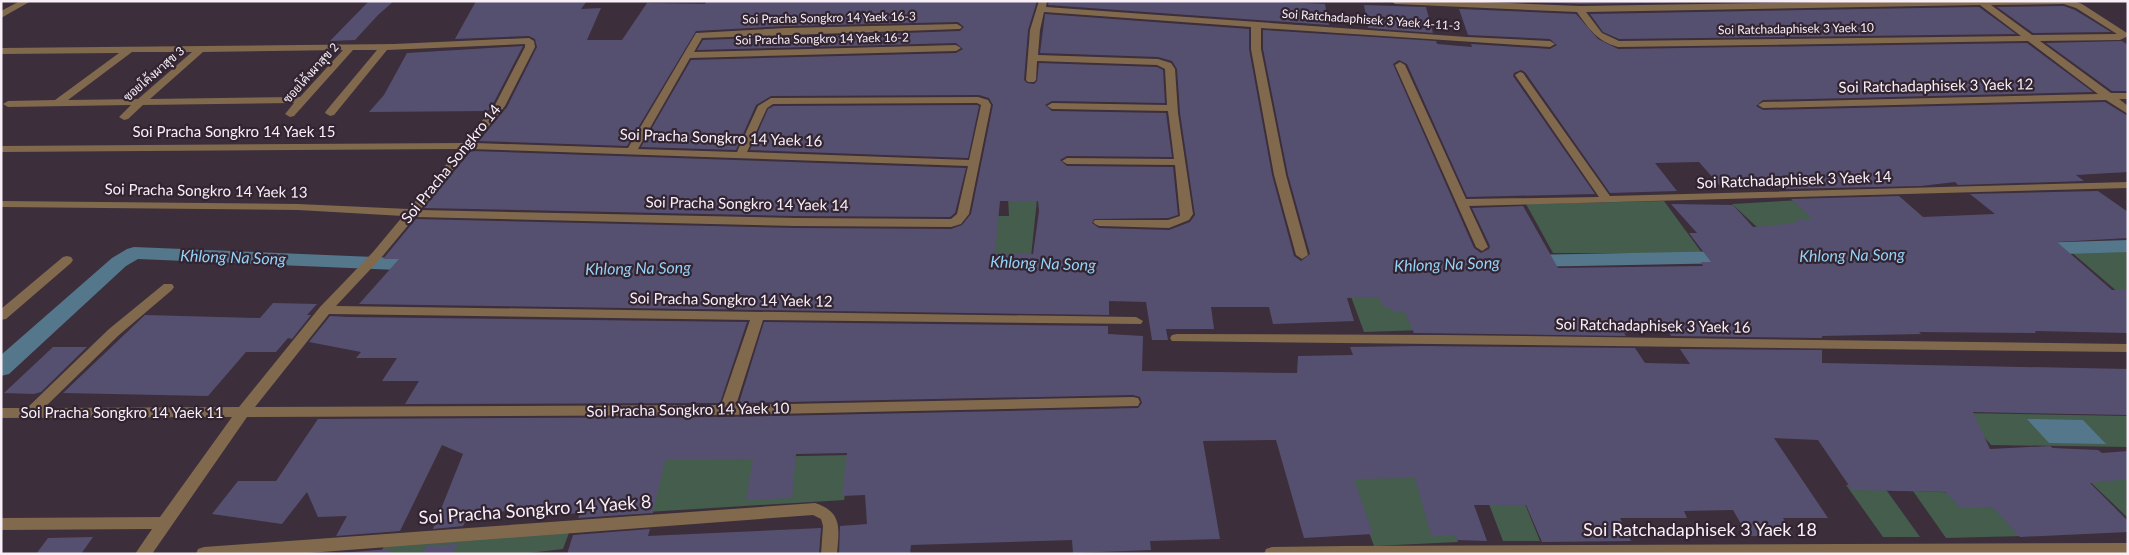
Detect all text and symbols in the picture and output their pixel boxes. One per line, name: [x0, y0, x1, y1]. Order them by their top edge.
street label: Soi Ratchadaphisek 3 Yaek 4-11-3: [1281, 6, 1461, 33]
street label: Soi Pracha Songkro 14 Yaek 16-3: [742, 8, 916, 27]
street label: Soi Ratchadaphisek 3 Yaek 10: [1718, 20, 1874, 37]
street label: Soi Pracha Songkro 14 Yaek 16-2: [735, 29, 909, 48]
street label: ซอยโค้งผาสุข 2: [280, 39, 343, 107]
street label: ซอยโค้งผาสุข 3: [120, 43, 189, 106]
street label: Soi Ratchadaphisek 3 Yaek 12: [1838, 74, 2034, 96]
street label: Soi Pracha Songkro 14: [397, 100, 504, 226]
street label: Soi Pracha Songkro 14 Yaek 15: [133, 122, 336, 140]
street label: Soi Pracha Songkro 14 Yaek 16: [619, 124, 823, 150]
street label: Soi Ratchadaphisek 3 Yaek 14: [1696, 167, 1892, 191]
street label: Soi Pracha Songkro 14 Yaek 13: [104, 179, 308, 201]
street label: Soi Pracha Songkro 14 Yaek 14: [645, 192, 849, 214]
water label: Khlong Na Song: [1799, 244, 1905, 265]
water label: Khlong Na Song: [180, 245, 286, 268]
water label: Khlong Na Song: [990, 251, 1096, 274]
water label: Khlong Na Song: [1394, 252, 1500, 275]
water label: Khlong Na Song: [585, 257, 691, 278]
street label: Soi Pracha Songkro 14 Yaek 12: [629, 288, 833, 310]
street label: Soi Ratchadaphisek 3 Yaek 16: [1555, 314, 1751, 336]
street label: Soi Pracha Songkro 14 Yaek 10: [586, 398, 790, 420]
street label: Soi Pracha Songkro 14 Yaek 11: [21, 403, 224, 421]
street label: Soi Pracha Songkro 14 Yaek 8: [418, 490, 652, 528]
street label: Soi Ratchadaphisek 3 Yaek 18: [1583, 518, 1817, 540]

